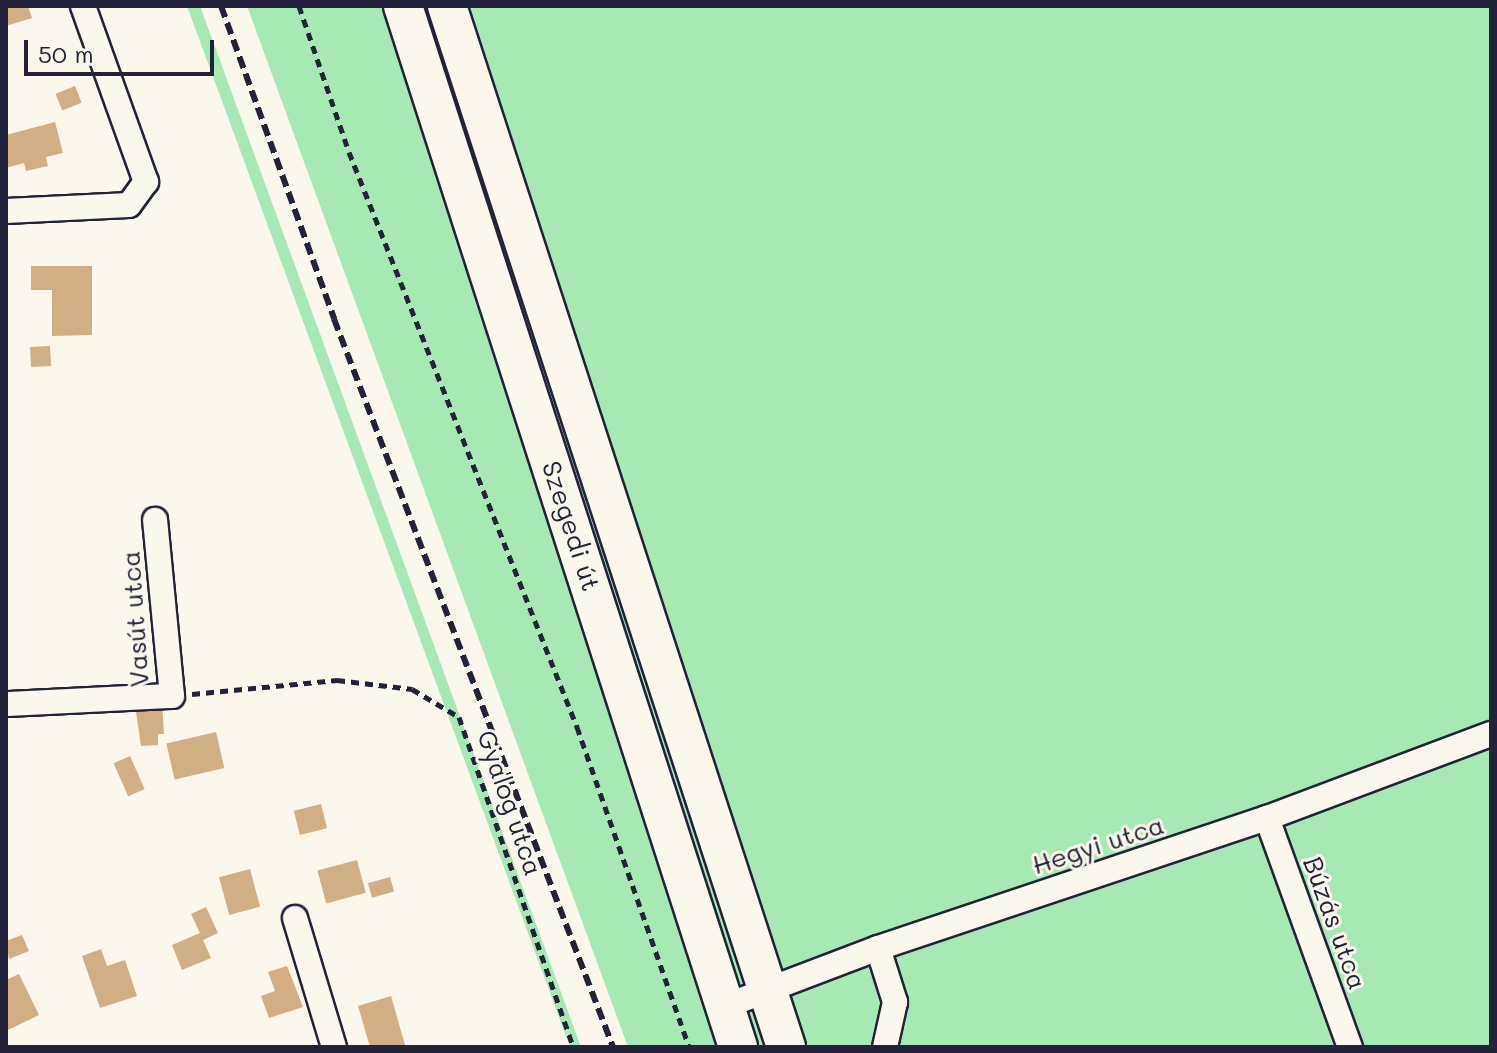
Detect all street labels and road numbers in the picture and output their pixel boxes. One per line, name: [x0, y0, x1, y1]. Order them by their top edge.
street label: Szegedi út: [535, 457, 607, 595]
street label: Vasút utca: [115, 550, 155, 688]
street label: Gyalog utca: [471, 726, 549, 880]
street label: Hegyi utca: [1028, 809, 1168, 881]
street label: Búzás utca: [1297, 852, 1373, 994]

